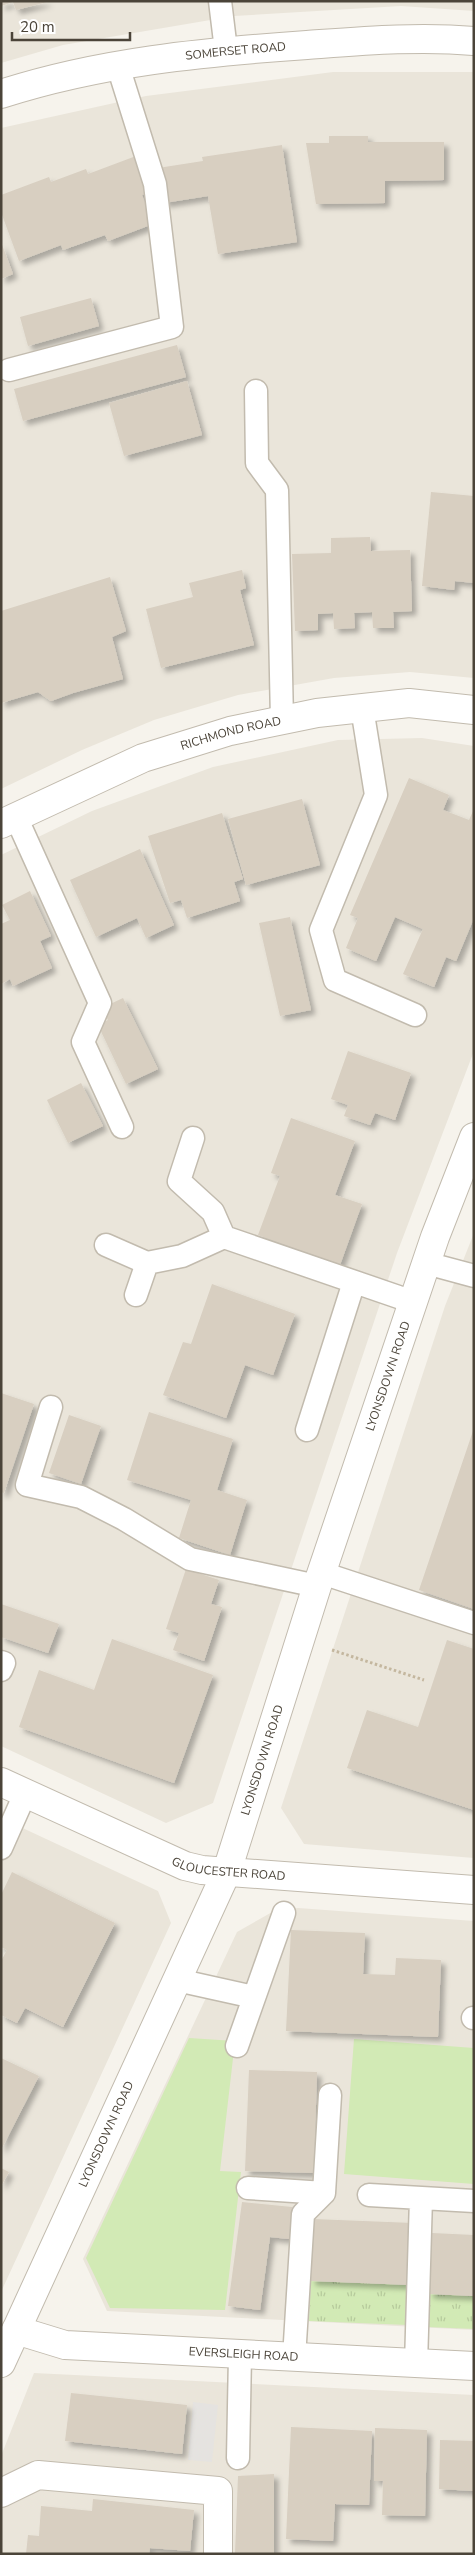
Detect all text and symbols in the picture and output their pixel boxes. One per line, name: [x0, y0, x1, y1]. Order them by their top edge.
scale bar: [12, 10, 130, 42]
text: 20 m: [20, 17, 55, 37]
street label: SOMERSET ROAD: [184, 38, 287, 64]
street label: RICHMOND ROAD: [179, 713, 283, 754]
street label: LYONSDOWN ROAD: [362, 1319, 414, 1433]
street label: LYONSDOWN ROAD: [237, 1702, 287, 1817]
street label: GLOUCESTER ROAD: [169, 1853, 286, 1884]
street label: LYONSDOWN ROAD: [75, 2078, 138, 2190]
street label: EVERSLEIGH ROAD: [188, 2343, 299, 2365]

